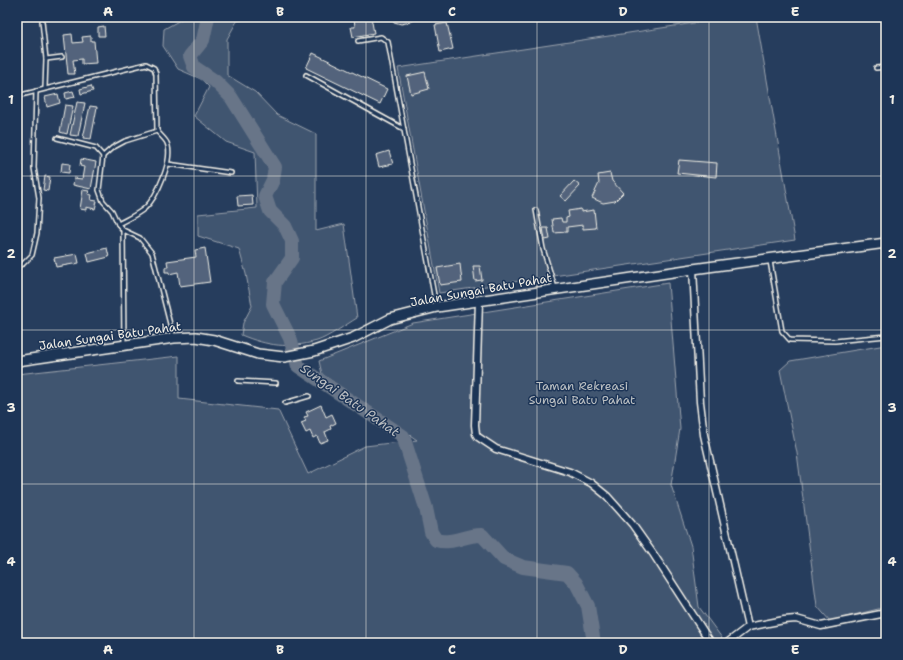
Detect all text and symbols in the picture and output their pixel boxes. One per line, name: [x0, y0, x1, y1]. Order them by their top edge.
text: A: [103, 3, 113, 20]
text: B: [276, 3, 284, 20]
text: C: [448, 3, 456, 20]
text: D: [618, 3, 628, 20]
text: E: [791, 3, 800, 20]
text: 1: [8, 91, 14, 108]
text: 1: [889, 91, 895, 108]
text: 2: [6, 245, 16, 262]
text: 2: [887, 245, 897, 262]
street label: Jalan Sungai Batu Pahat: [409, 270, 553, 310]
street label: Jalan Sungai Batu Pahat: [38, 318, 182, 354]
water label: Sungai Batu Pahat: [297, 360, 403, 441]
park label: Taman Rekreasi Sungai Batu Pahat: [529, 378, 635, 408]
text: 3: [6, 399, 16, 416]
text: 3: [887, 399, 897, 416]
text: 4: [6, 553, 16, 570]
text: 4: [887, 553, 897, 570]
text: A: [103, 641, 113, 658]
text: B: [276, 641, 284, 658]
text: C: [448, 641, 456, 658]
text: D: [618, 641, 628, 658]
text: E: [791, 641, 800, 658]

